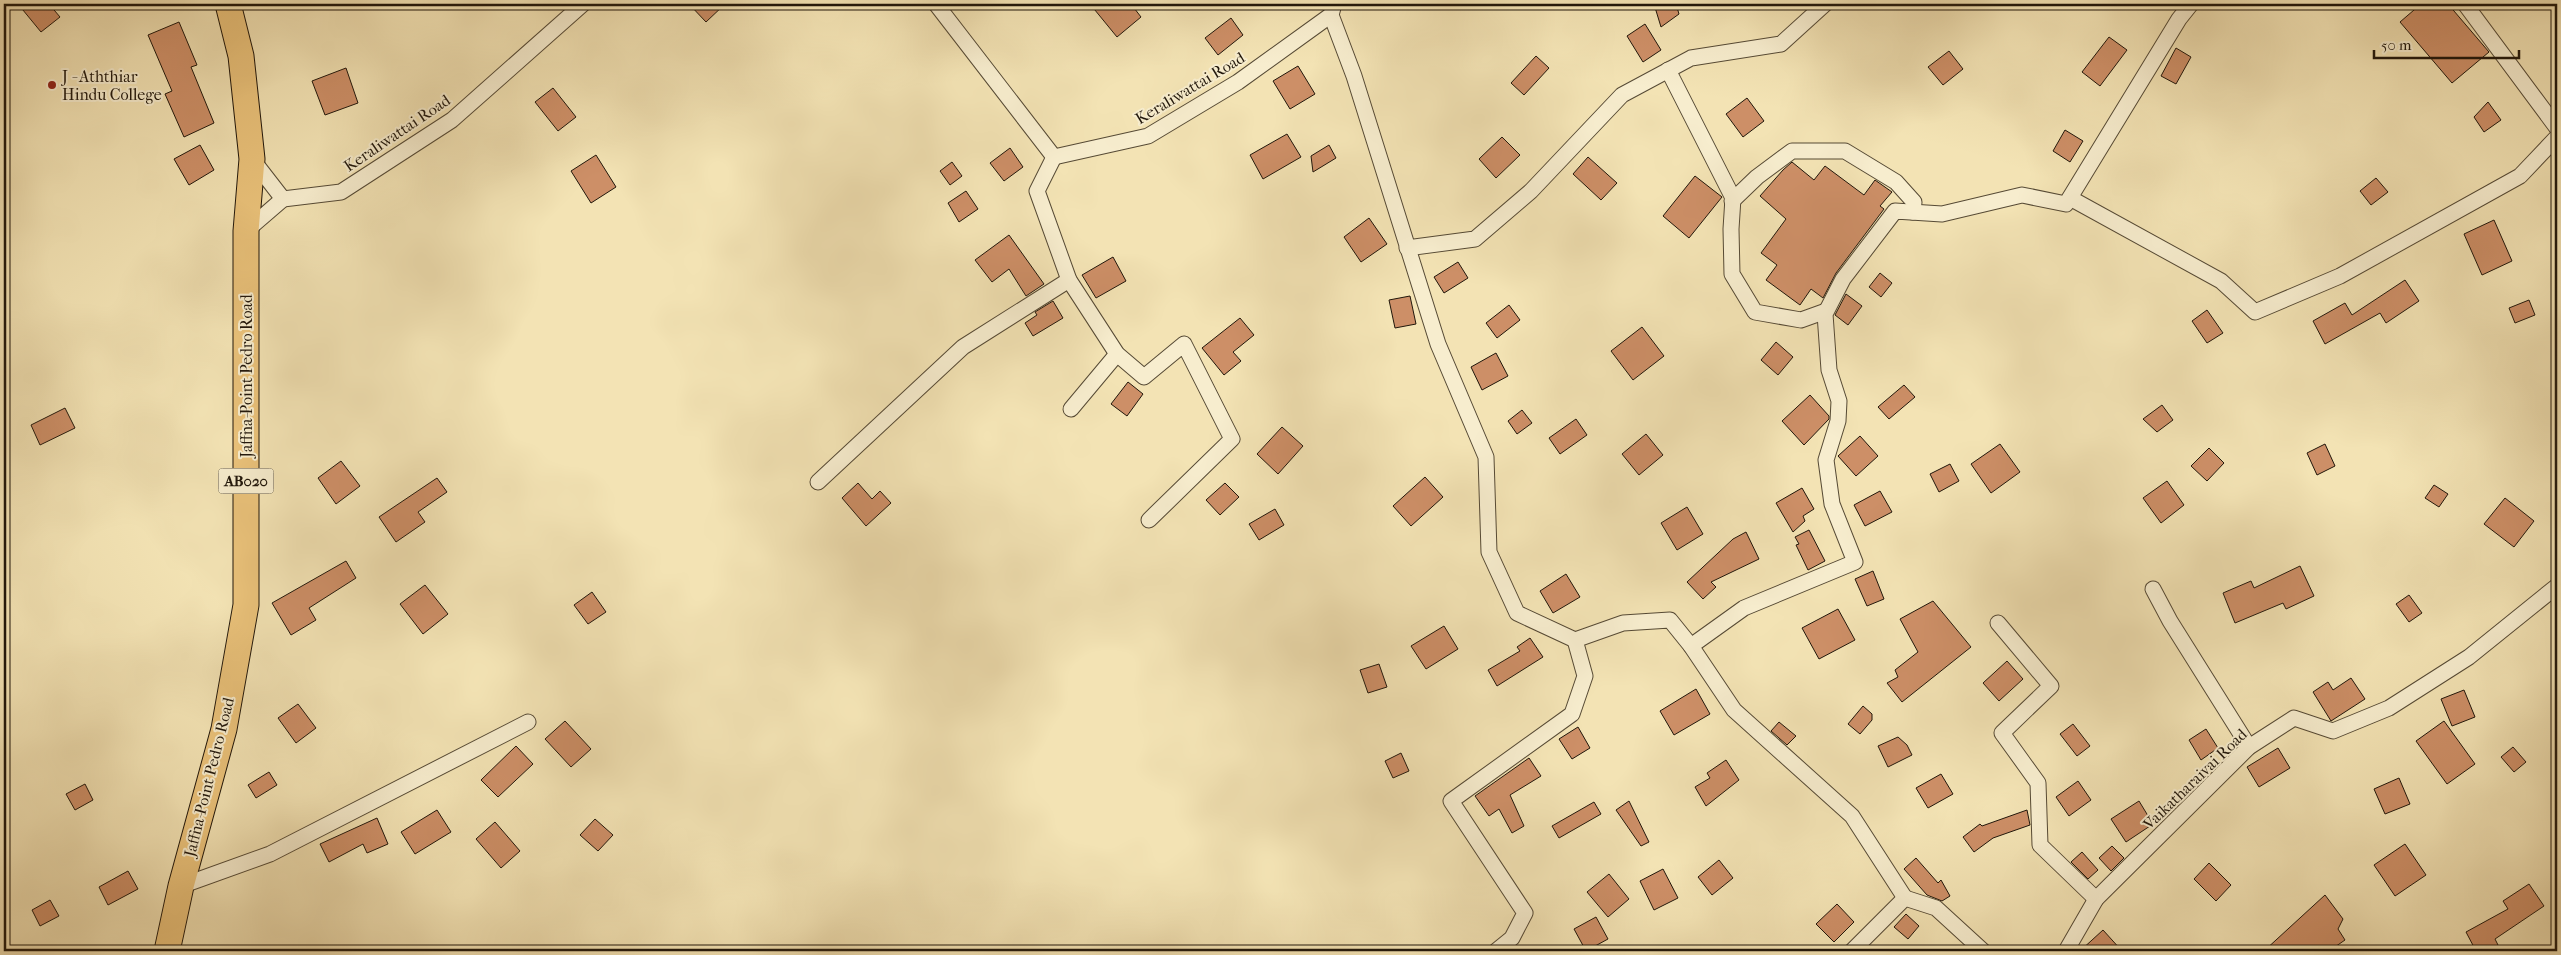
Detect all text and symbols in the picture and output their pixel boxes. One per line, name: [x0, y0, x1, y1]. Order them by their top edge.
scale bar: [2374, 28, 2518, 60]
text: 50 m: [2381, 36, 2412, 54]
street label: Keraliwattai Road: [1132, 48, 1248, 128]
place label: J - Aththiar Hindu College: [60, 67, 162, 104]
marker: J - Aththiar Hindu College: [46, 79, 58, 91]
street label: Keraliwattai Road: [340, 90, 454, 176]
street label: Jaffna-Point Pedro Road: [237, 294, 256, 460]
road number: AB020: [218, 468, 274, 494]
street label: Jaffna-Point Pedro Road: [180, 695, 238, 861]
street label: Vaikatharaivai Road: [2138, 724, 2251, 834]

